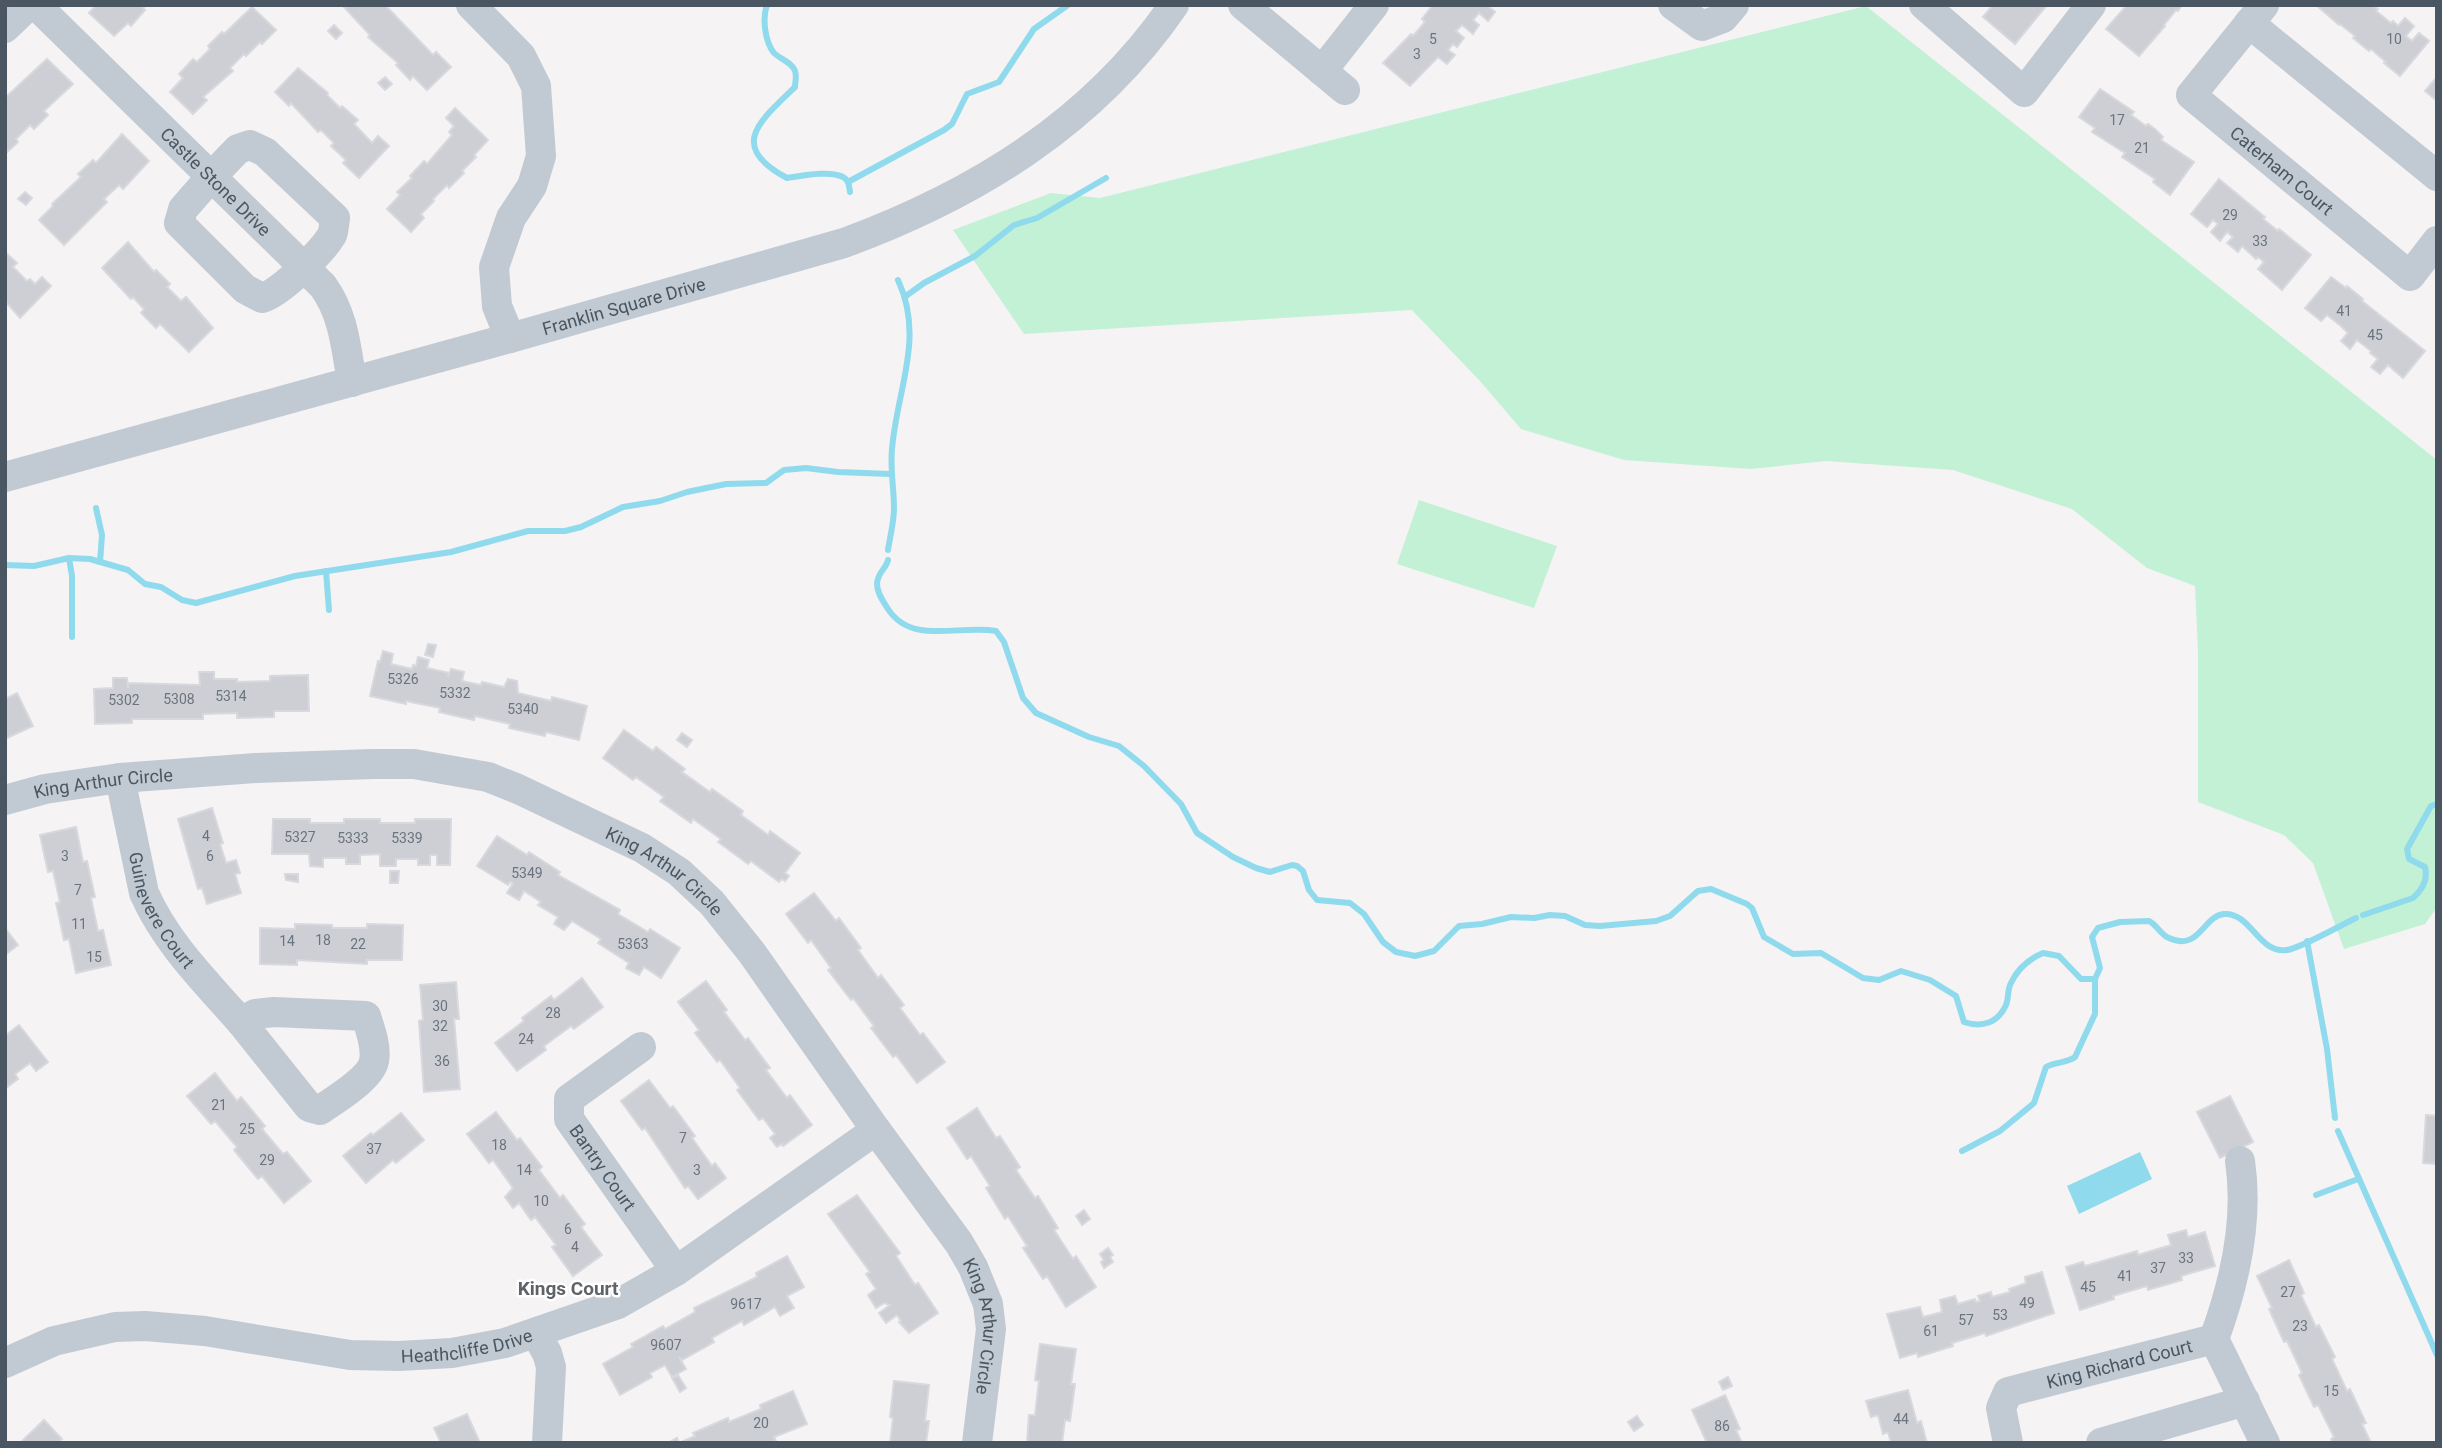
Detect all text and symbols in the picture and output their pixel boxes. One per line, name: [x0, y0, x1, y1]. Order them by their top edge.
house number: 5: [1429, 31, 1437, 47]
house number: 10: [2386, 31, 2402, 47]
house number: 3: [1413, 46, 1421, 62]
house number: 17: [2109, 112, 2125, 128]
street label: Caterham Court: [2226, 122, 2338, 219]
street label: Castle Stone Drive: [156, 123, 276, 240]
house number: 21: [2134, 140, 2150, 156]
house number: 29: [2222, 207, 2238, 223]
house number: 33: [2252, 233, 2268, 249]
street label: Franklin Square Drive: [540, 272, 708, 339]
house number: 41: [2336, 303, 2352, 319]
house number: 45: [2367, 327, 2383, 343]
house number: 5326: [387, 671, 419, 687]
house number: 5332: [439, 685, 471, 701]
house number: 5314: [215, 688, 247, 704]
house number: 5308: [163, 691, 195, 707]
house number: 5302: [108, 692, 140, 708]
house number: 5340: [507, 701, 539, 717]
street label: King Arthur Circle: [31, 764, 173, 802]
street label: King Arthur Circle: [603, 822, 728, 919]
house number: 4: [202, 828, 210, 844]
house number: 5327: [284, 829, 316, 845]
house number: 5333: [337, 830, 369, 846]
house number: 5339: [391, 830, 423, 846]
house number: 3: [61, 848, 69, 864]
house number: 6: [206, 848, 214, 864]
street label: Guinevere Court: [125, 850, 199, 972]
house number: 5349: [511, 865, 543, 881]
house number: 7: [74, 882, 82, 898]
house number: 11: [71, 916, 87, 932]
house number: 18: [315, 932, 331, 948]
house number: 14: [279, 933, 295, 949]
house number: 22: [350, 936, 366, 952]
house number: 5363: [617, 936, 649, 952]
house number: 15: [86, 949, 102, 965]
house number: 30: [432, 998, 448, 1014]
house number: 28: [545, 1005, 561, 1021]
house number: 32: [432, 1018, 448, 1034]
house number: 24: [518, 1031, 534, 1047]
house number: 36: [434, 1053, 450, 1069]
house number: 21: [211, 1097, 227, 1113]
street label: Bantry Court: [566, 1120, 641, 1215]
house number: 25: [239, 1121, 255, 1137]
house number: 7: [679, 1130, 687, 1146]
house number: 18: [491, 1137, 507, 1153]
house number: 37: [366, 1141, 382, 1157]
house number: 29: [259, 1152, 275, 1168]
house number: 14: [516, 1162, 532, 1178]
house number: 3: [693, 1162, 701, 1178]
house number: 10: [533, 1193, 549, 1209]
house number: 6: [564, 1221, 572, 1237]
house number: 4: [571, 1239, 579, 1255]
house number: 33: [2178, 1250, 2194, 1266]
street label: King Arthur Circle: [959, 1254, 1001, 1396]
house number: 37: [2150, 1260, 2166, 1276]
house number: 41: [2117, 1268, 2133, 1284]
district label: Kings Court: [518, 1277, 619, 1300]
house number: 45: [2080, 1279, 2096, 1295]
house number: 27: [2280, 1284, 2296, 1300]
house number: 49: [2019, 1295, 2035, 1311]
house number: 9617: [730, 1296, 762, 1312]
house number: 53: [1992, 1307, 2008, 1323]
house number: 57: [1958, 1312, 1974, 1328]
house number: 23: [2292, 1318, 2308, 1334]
house number: 61: [1923, 1323, 1939, 1339]
street label: Heathcliffe Drive: [400, 1324, 535, 1366]
street label: King Richard Court: [2044, 1335, 2194, 1392]
house number: 9607: [650, 1337, 682, 1353]
house number: 15: [2323, 1383, 2339, 1399]
house number: 44: [1893, 1411, 1909, 1427]
house number: 20: [753, 1415, 769, 1431]
house number: 86: [1714, 1418, 1730, 1434]

